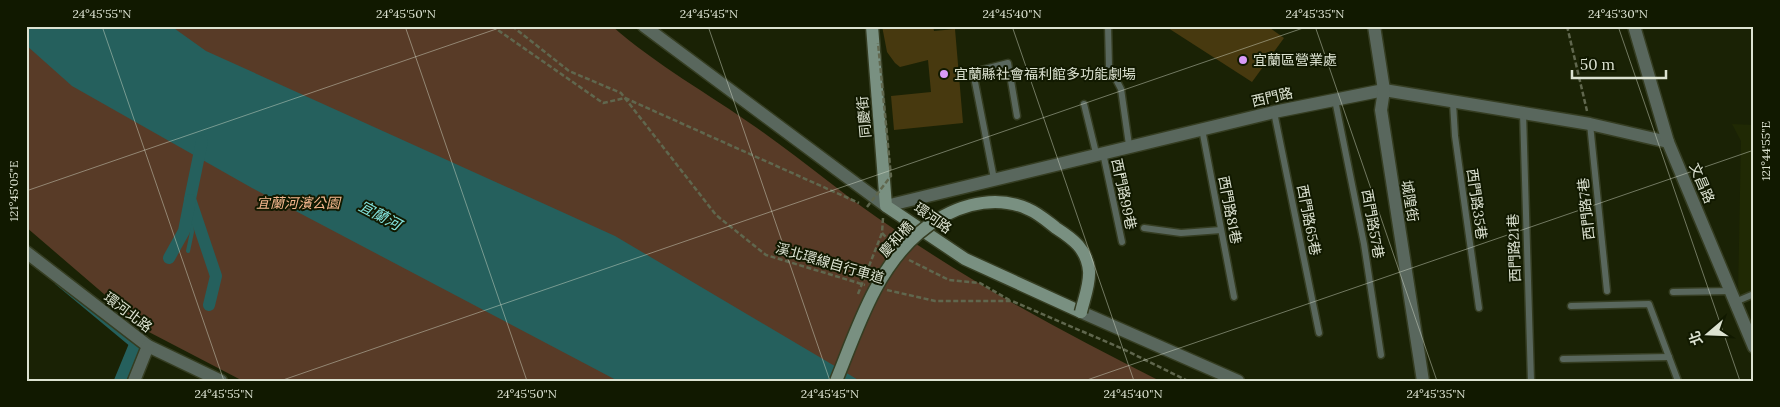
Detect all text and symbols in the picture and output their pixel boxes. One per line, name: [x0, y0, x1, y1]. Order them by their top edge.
text: 24°45'55"N: [73, 6, 131, 21]
text: 24°45'50"N: [376, 6, 436, 21]
text: 24°45'45"N: [680, 6, 738, 21]
text: 24°45'40"N: [982, 6, 1042, 21]
text: 24°45'35"N: [1285, 6, 1345, 21]
text: 24°45'30"N: [1588, 6, 1648, 21]
scale bar: [1572, 48, 1666, 80]
place label: 宜蘭區營業處: [1253, 51, 1337, 69]
marker: 宜蘭區營業處: [1237, 54, 1249, 66]
text: 50 m: [1580, 55, 1615, 74]
place label: 宜蘭縣社會福利館多功能劇場: [954, 65, 1136, 83]
marker: 宜蘭縣社會福利館多功能劇場: [938, 68, 950, 80]
street label: 西門路: [1250, 84, 1294, 110]
street label: 同慶街: [853, 95, 875, 139]
text: 121°44'55"E: [1758, 121, 1773, 181]
street label: 西門路99巷: [1108, 157, 1140, 231]
street label: 文昌路: [1686, 160, 1718, 206]
text: 121°45'05"E: [6, 161, 21, 221]
street label: 西門路35巷: [1463, 167, 1491, 241]
street label: 西門路81巷: [1215, 174, 1245, 246]
street label: 西門路7巷: [1574, 177, 1598, 241]
street label: 城隍街: [1398, 179, 1422, 223]
street label: 西門路65巷: [1293, 183, 1325, 257]
street label: 西門路57巷: [1358, 188, 1388, 260]
park label: 宜蘭河濱公園: [256, 194, 342, 212]
water label: 宜蘭河: [356, 196, 407, 235]
street label: 環河路: [911, 199, 955, 237]
street label: 西門路21巷: [1504, 213, 1524, 283]
street label: 慶和橋: [875, 217, 917, 261]
street label: 溪北環線自行車道: [774, 239, 886, 287]
street label: 環河北路: [100, 288, 156, 336]
north arrow: [1682, 310, 1732, 360]
text: 北: [1685, 329, 1706, 348]
text: 24°45'55"N: [195, 386, 253, 401]
text: 24°45'50"N: [497, 386, 557, 401]
text: 24°45'45"N: [801, 386, 859, 401]
text: 24°45'40"N: [1103, 386, 1163, 401]
text: 24°45'35"N: [1406, 386, 1466, 401]

